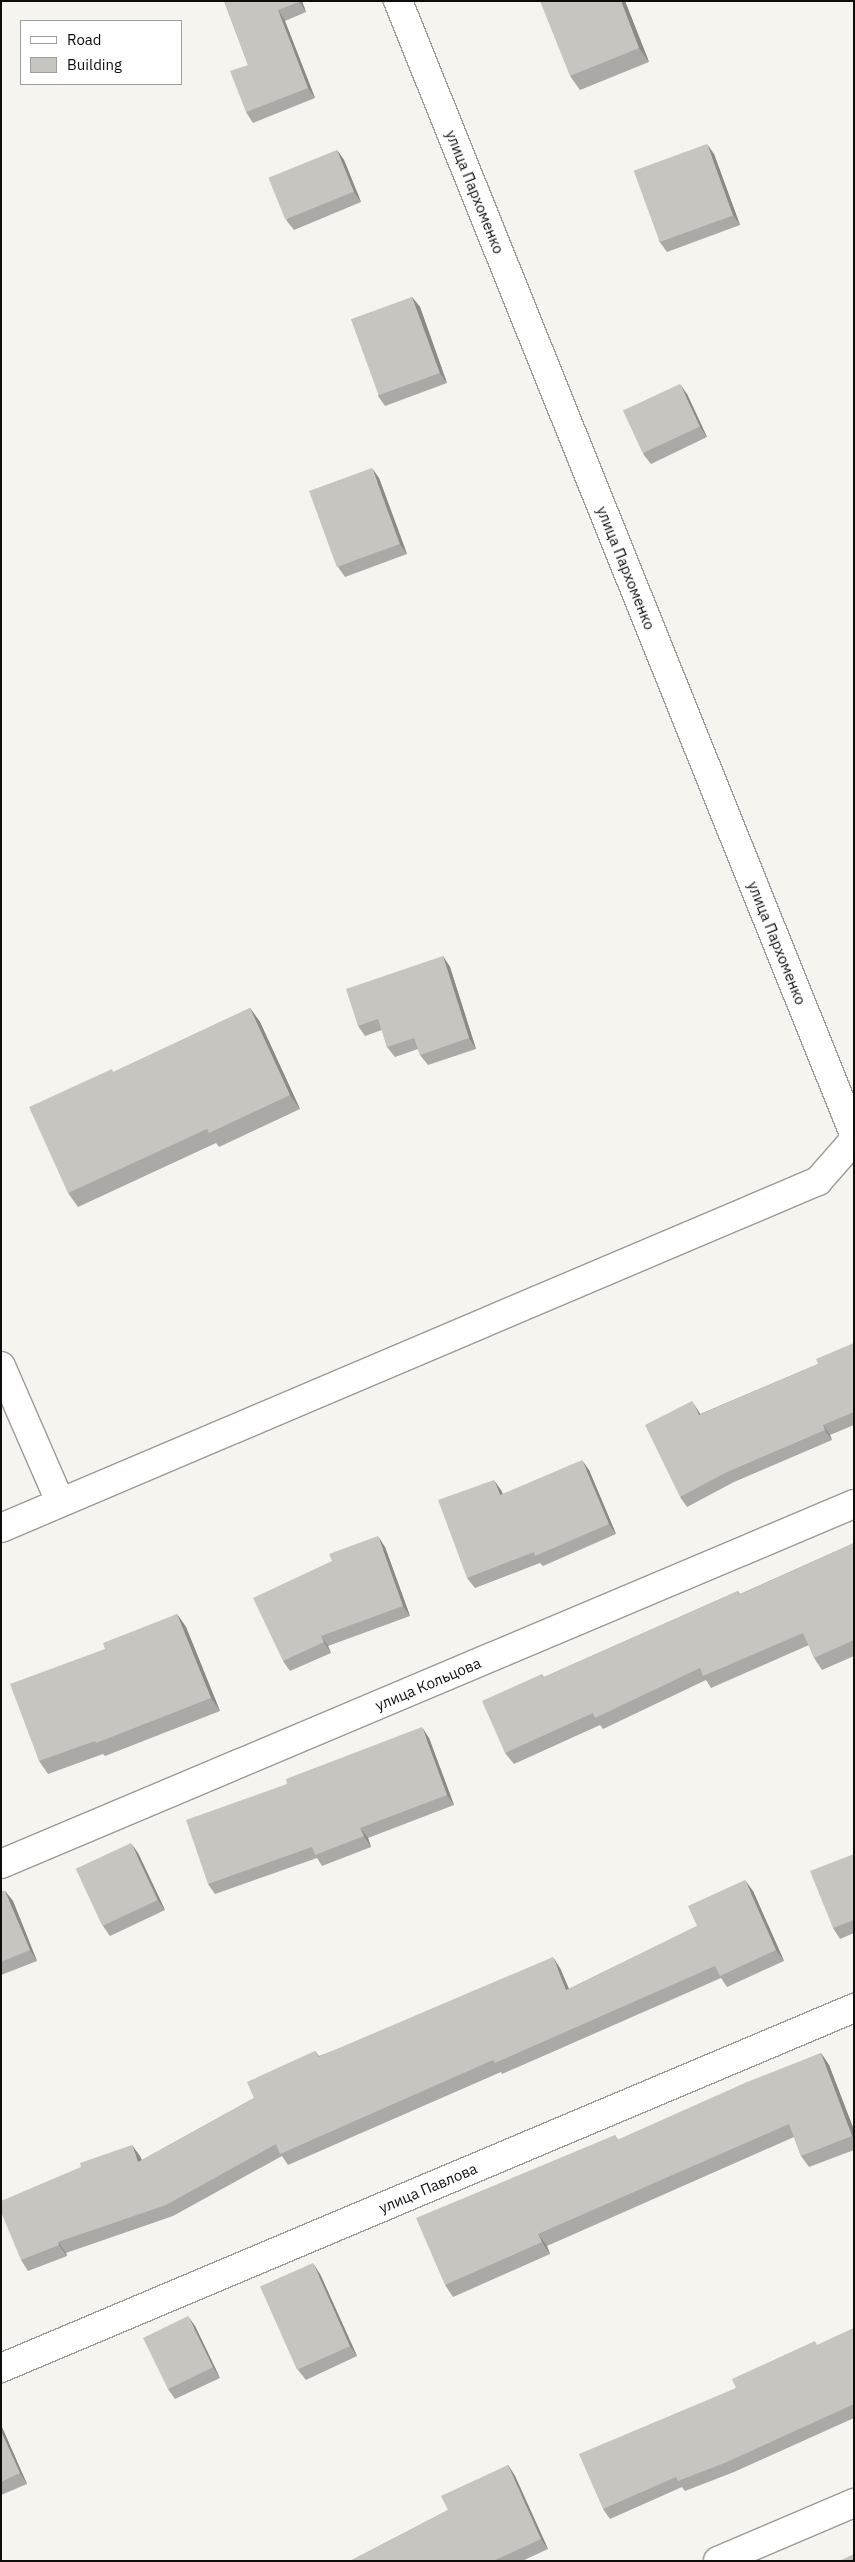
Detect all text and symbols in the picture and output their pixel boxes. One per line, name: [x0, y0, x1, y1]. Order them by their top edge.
legend: [20, 20, 182, 85]
text: Road: [67, 30, 102, 49]
text: Building: [67, 55, 122, 74]
street label: улица Пархоменко: [442, 128, 508, 256]
street label: улица Пархоменко: [593, 504, 659, 632]
street label: улица Пархоменко: [744, 879, 810, 1007]
street label: улица Кольцова: [372, 1654, 484, 1714]
street label: улица Павлова: [376, 2159, 480, 2217]

